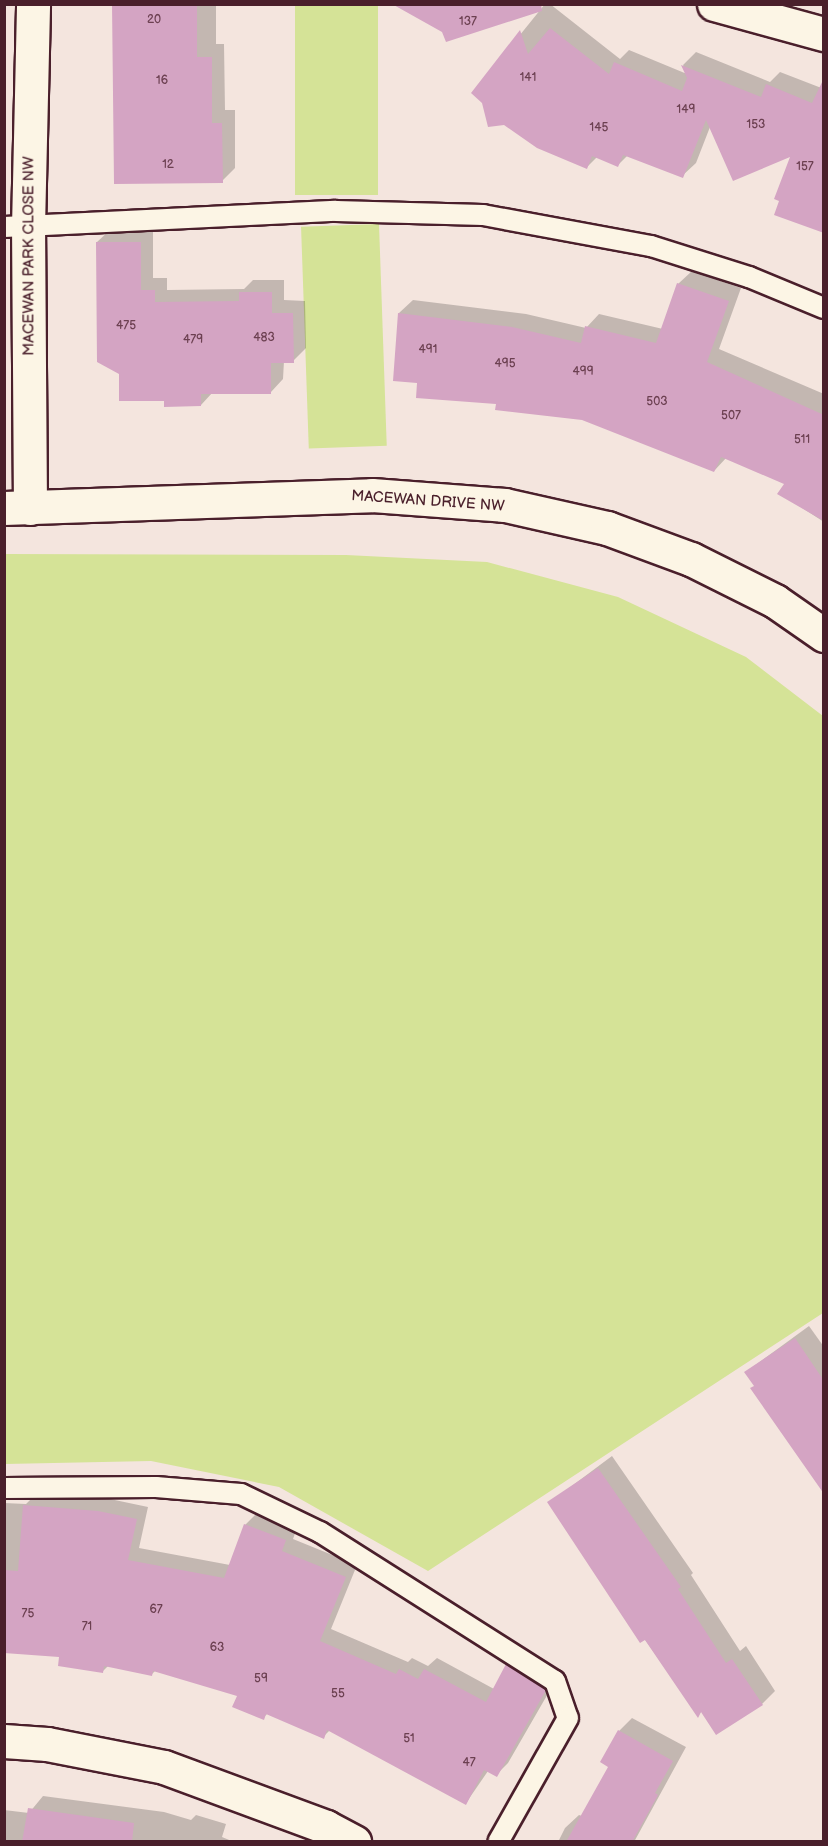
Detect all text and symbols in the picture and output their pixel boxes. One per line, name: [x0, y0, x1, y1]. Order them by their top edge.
house number: 20: [147, 13, 161, 27]
house number: 137: [459, 15, 477, 29]
house number: 141: [520, 71, 536, 85]
house number: 16: [156, 74, 168, 88]
house number: 149: [677, 103, 695, 117]
house number: 153: [747, 118, 765, 132]
house number: 145: [590, 121, 608, 135]
street label: MACEWAN PARK CLOSE NW: [20, 156, 38, 356]
house number: 12: [162, 158, 174, 172]
house number: 157: [796, 160, 814, 174]
house number: 475: [116, 319, 136, 333]
house number: 483: [253, 331, 275, 345]
house number: 479: [183, 333, 203, 347]
house number: 491: [419, 343, 437, 357]
house number: 495: [494, 357, 516, 371]
house number: 499: [572, 365, 594, 379]
house number: 503: [646, 395, 668, 409]
house number: 507: [721, 409, 741, 423]
house number: 511: [794, 433, 810, 447]
street label: MACEWAN DRIVE NW: [351, 487, 505, 515]
house number: 67: [149, 1603, 163, 1617]
house number: 75: [22, 1607, 34, 1621]
house number: 71: [82, 1620, 92, 1634]
house number: 63: [210, 1641, 224, 1655]
house number: 59: [254, 1672, 268, 1686]
house number: 55: [331, 1687, 345, 1701]
house number: 51: [403, 1732, 415, 1746]
house number: 47: [462, 1756, 476, 1770]

